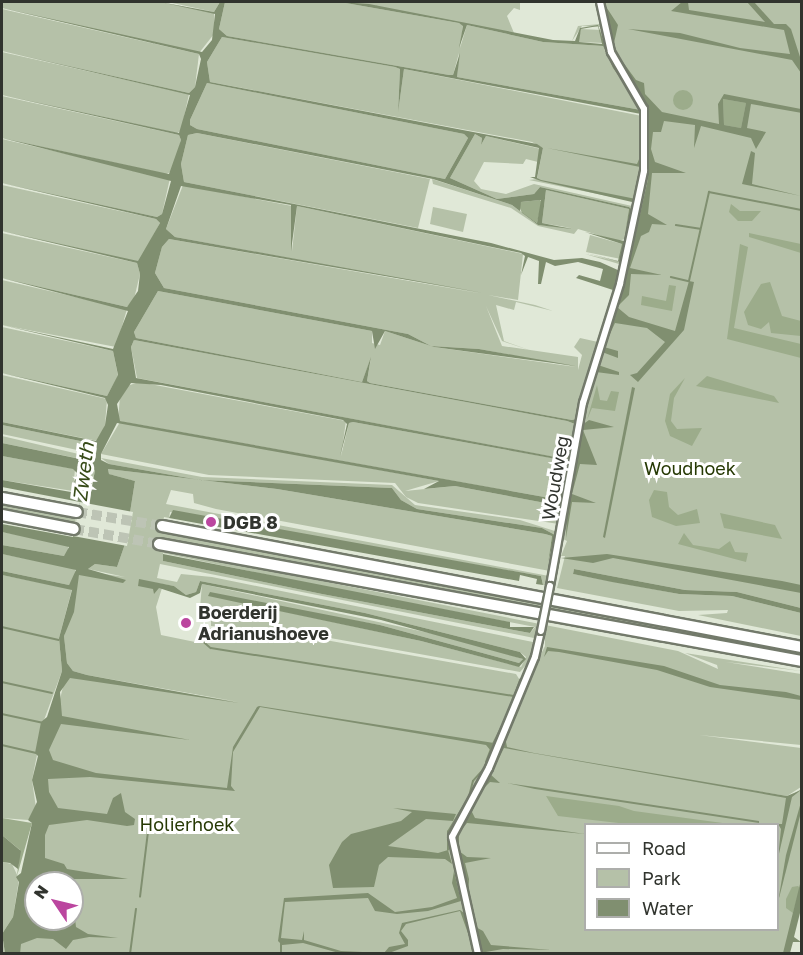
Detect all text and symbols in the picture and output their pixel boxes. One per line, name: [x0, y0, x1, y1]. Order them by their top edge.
street label: Woudweg: [537, 434, 573, 522]
water label: Zweth: [67, 441, 99, 503]
park label: Woudhoek: [644, 457, 736, 479]
place label: DGB 8: [223, 511, 278, 533]
marker: DGB 8: [204, 515, 218, 529]
place label: Boerderij Adrianushoeve: [198, 602, 329, 644]
marker: Boerderij Adrianushoeve: [179, 616, 193, 630]
park label: Holierhoek: [139, 813, 235, 835]
legend: [584, 823, 779, 931]
text: Road: [642, 837, 686, 859]
text: Park: [642, 867, 681, 889]
north arrow: [24, 871, 84, 931]
text: N: [29, 881, 53, 903]
text: Water: [642, 897, 693, 919]

